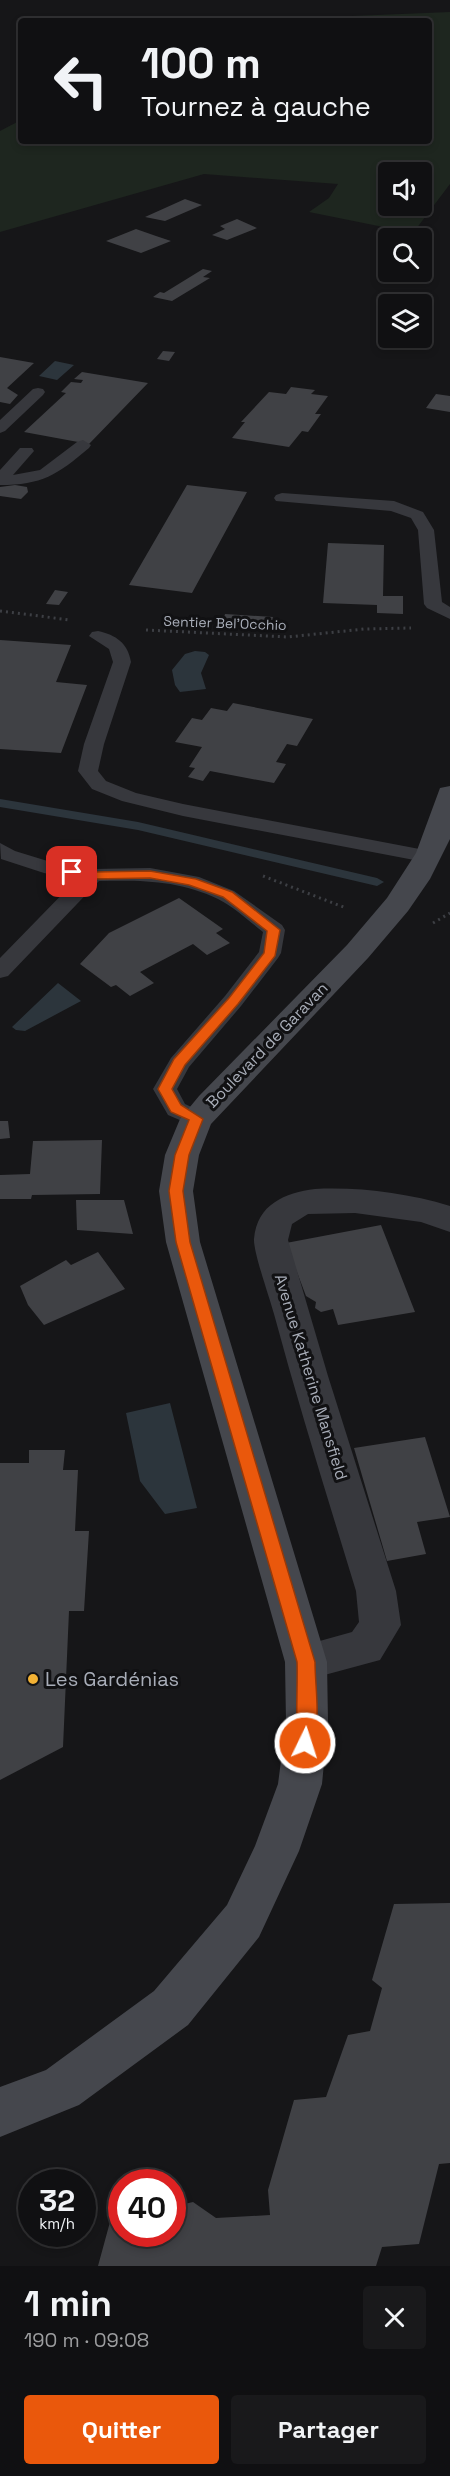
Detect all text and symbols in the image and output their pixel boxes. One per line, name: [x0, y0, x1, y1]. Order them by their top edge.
text: 100 m: [141, 37, 261, 90]
icon: left: [42, 42, 120, 120]
text: Tournez à gauche: [141, 89, 371, 124]
map controls: [378, 162, 432, 348]
button: sound: [378, 162, 432, 216]
button: search: [378, 228, 432, 282]
button: layers: [378, 294, 432, 348]
street label: Sentier Bel'Occhio: [163, 612, 287, 634]
pin: [46, 846, 97, 897]
icon: arrive: [55, 855, 88, 888]
street label: Boulevard de Garavan: [202, 978, 332, 1112]
street label: Avenue Katherine Mansfield: [270, 1271, 352, 1483]
place label: Les Gardénias: [45, 1666, 179, 1692]
marker: Les Gardénias: [26, 1672, 40, 1686]
position arrow: [273, 1711, 337, 1775]
speed limit sign: 40: [108, 2169, 186, 2247]
text: 32: [39, 2181, 75, 2220]
text: km/h: [39, 2214, 75, 2233]
text: 1 min: [24, 2281, 112, 2327]
button: close: [363, 2286, 426, 2349]
text: 190 m · 09:08: [24, 2327, 149, 2353]
button: Quitter: [24, 2395, 219, 2464]
button: Partager: [231, 2395, 426, 2464]

